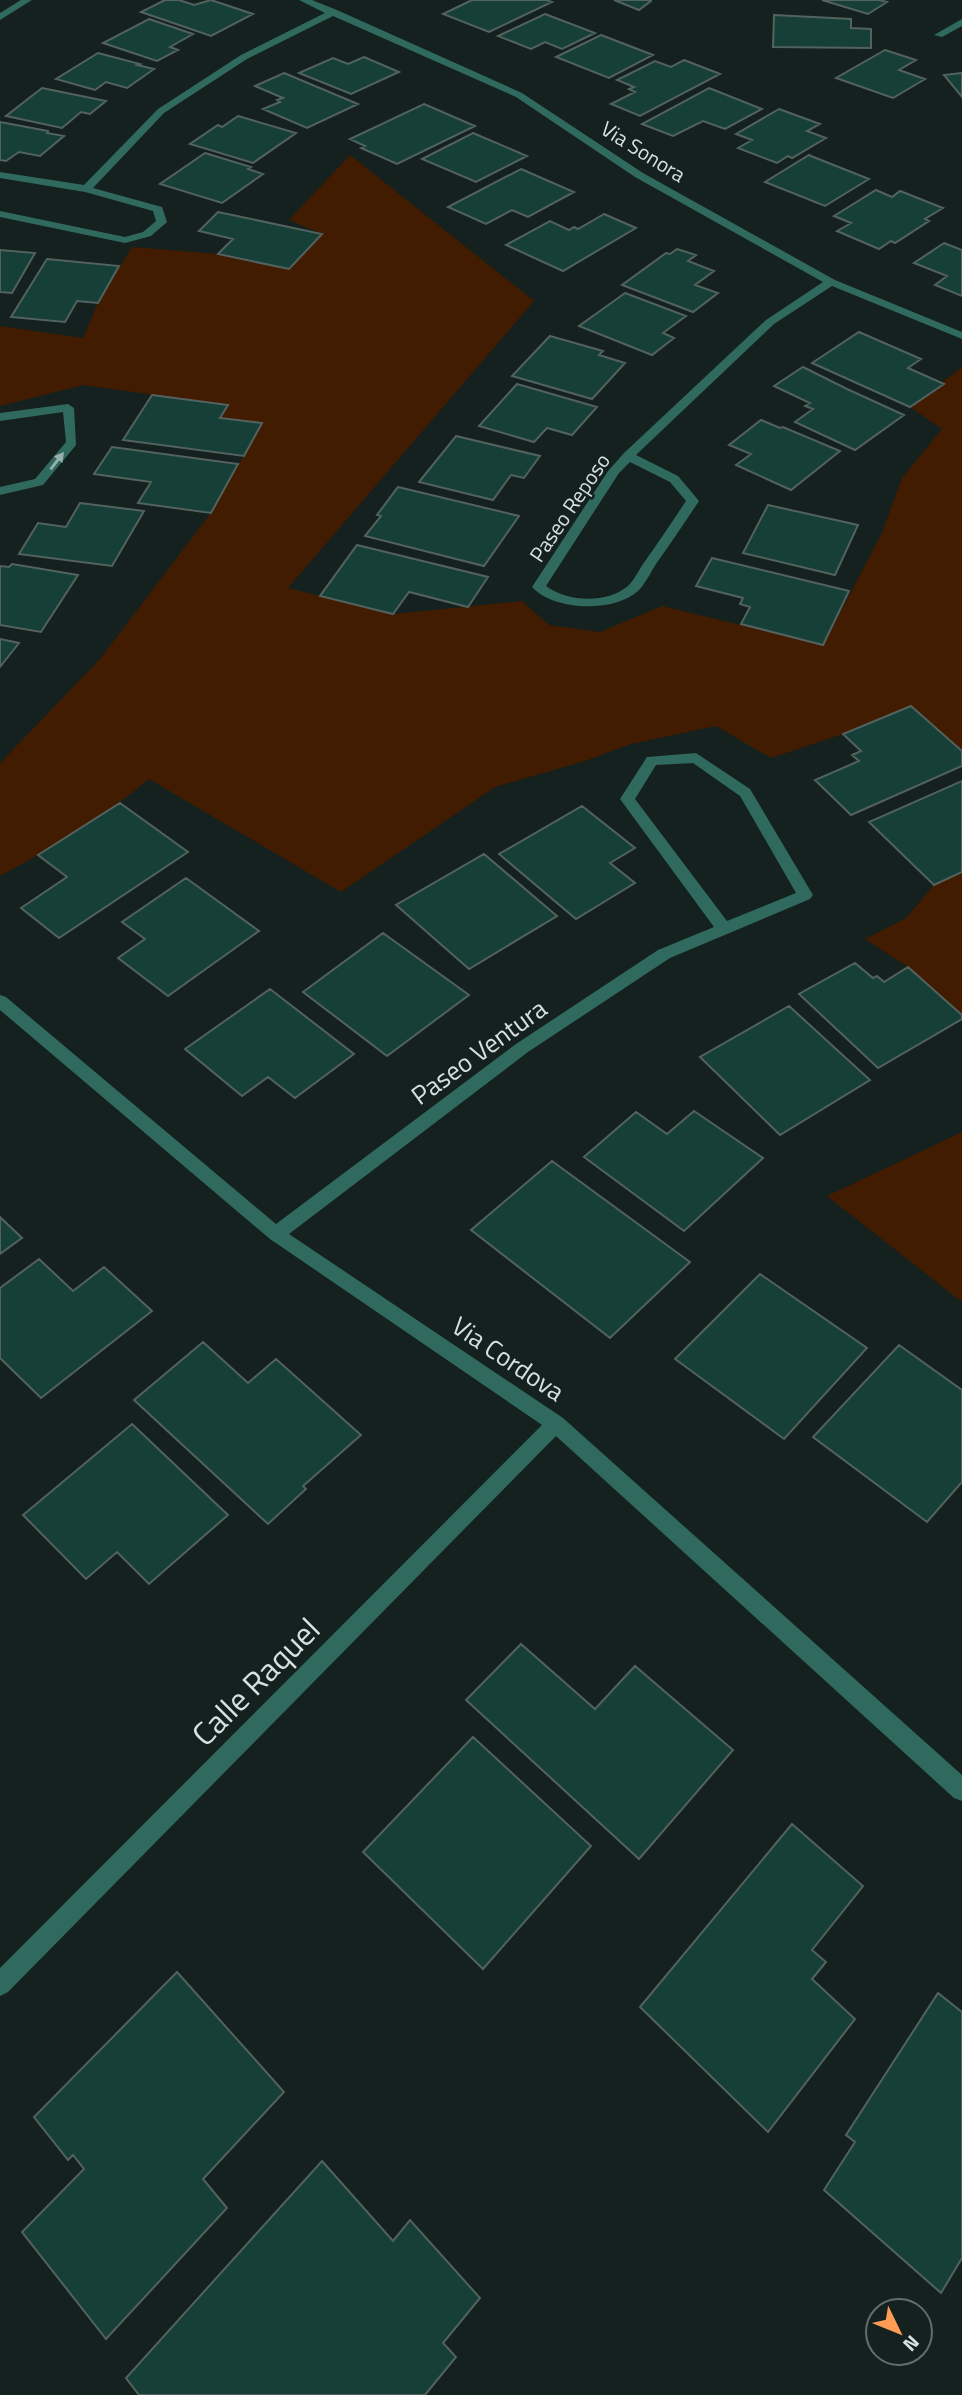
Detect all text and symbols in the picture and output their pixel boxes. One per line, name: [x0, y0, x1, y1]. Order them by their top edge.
street label: Via Sonora: [595, 113, 693, 190]
street label: Paseo Reposo: [521, 447, 617, 568]
one-way arrow: [49, 452, 64, 470]
street label: Paseo Ventura: [403, 989, 555, 1114]
street label: Via Cordova: [444, 1307, 572, 1411]
street label: Calle Raquel: [180, 1606, 330, 1756]
north arrow: [864, 2297, 934, 2367]
text: N: [897, 2329, 927, 2359]

